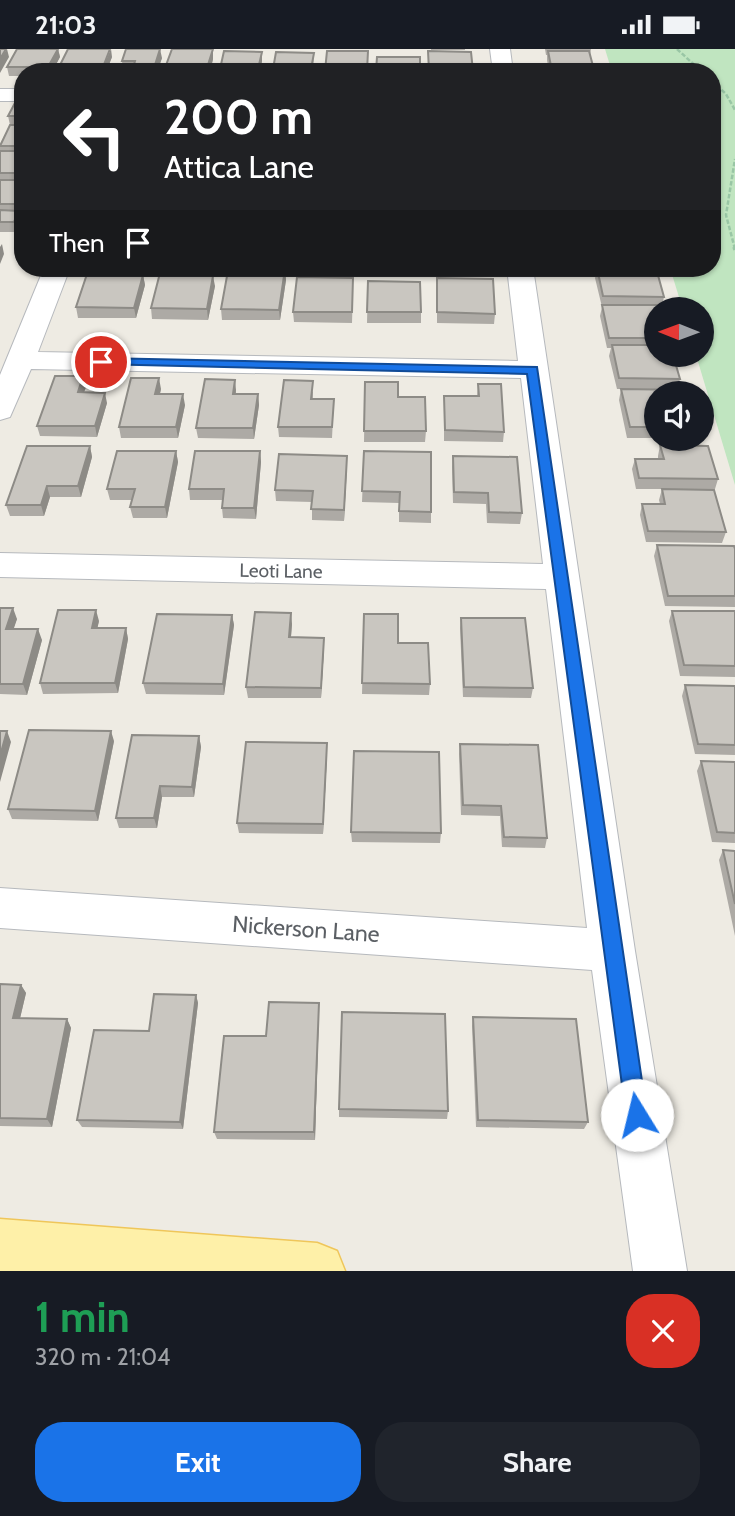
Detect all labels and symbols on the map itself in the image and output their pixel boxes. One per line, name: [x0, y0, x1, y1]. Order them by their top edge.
north arrow: [644, 297, 714, 367]
pin: [71, 332, 131, 392]
street label: Leoti Lane: [239, 559, 323, 583]
street label: Nickerson Lane: [231, 910, 381, 948]
position arrow: [600, 1078, 674, 1152]

